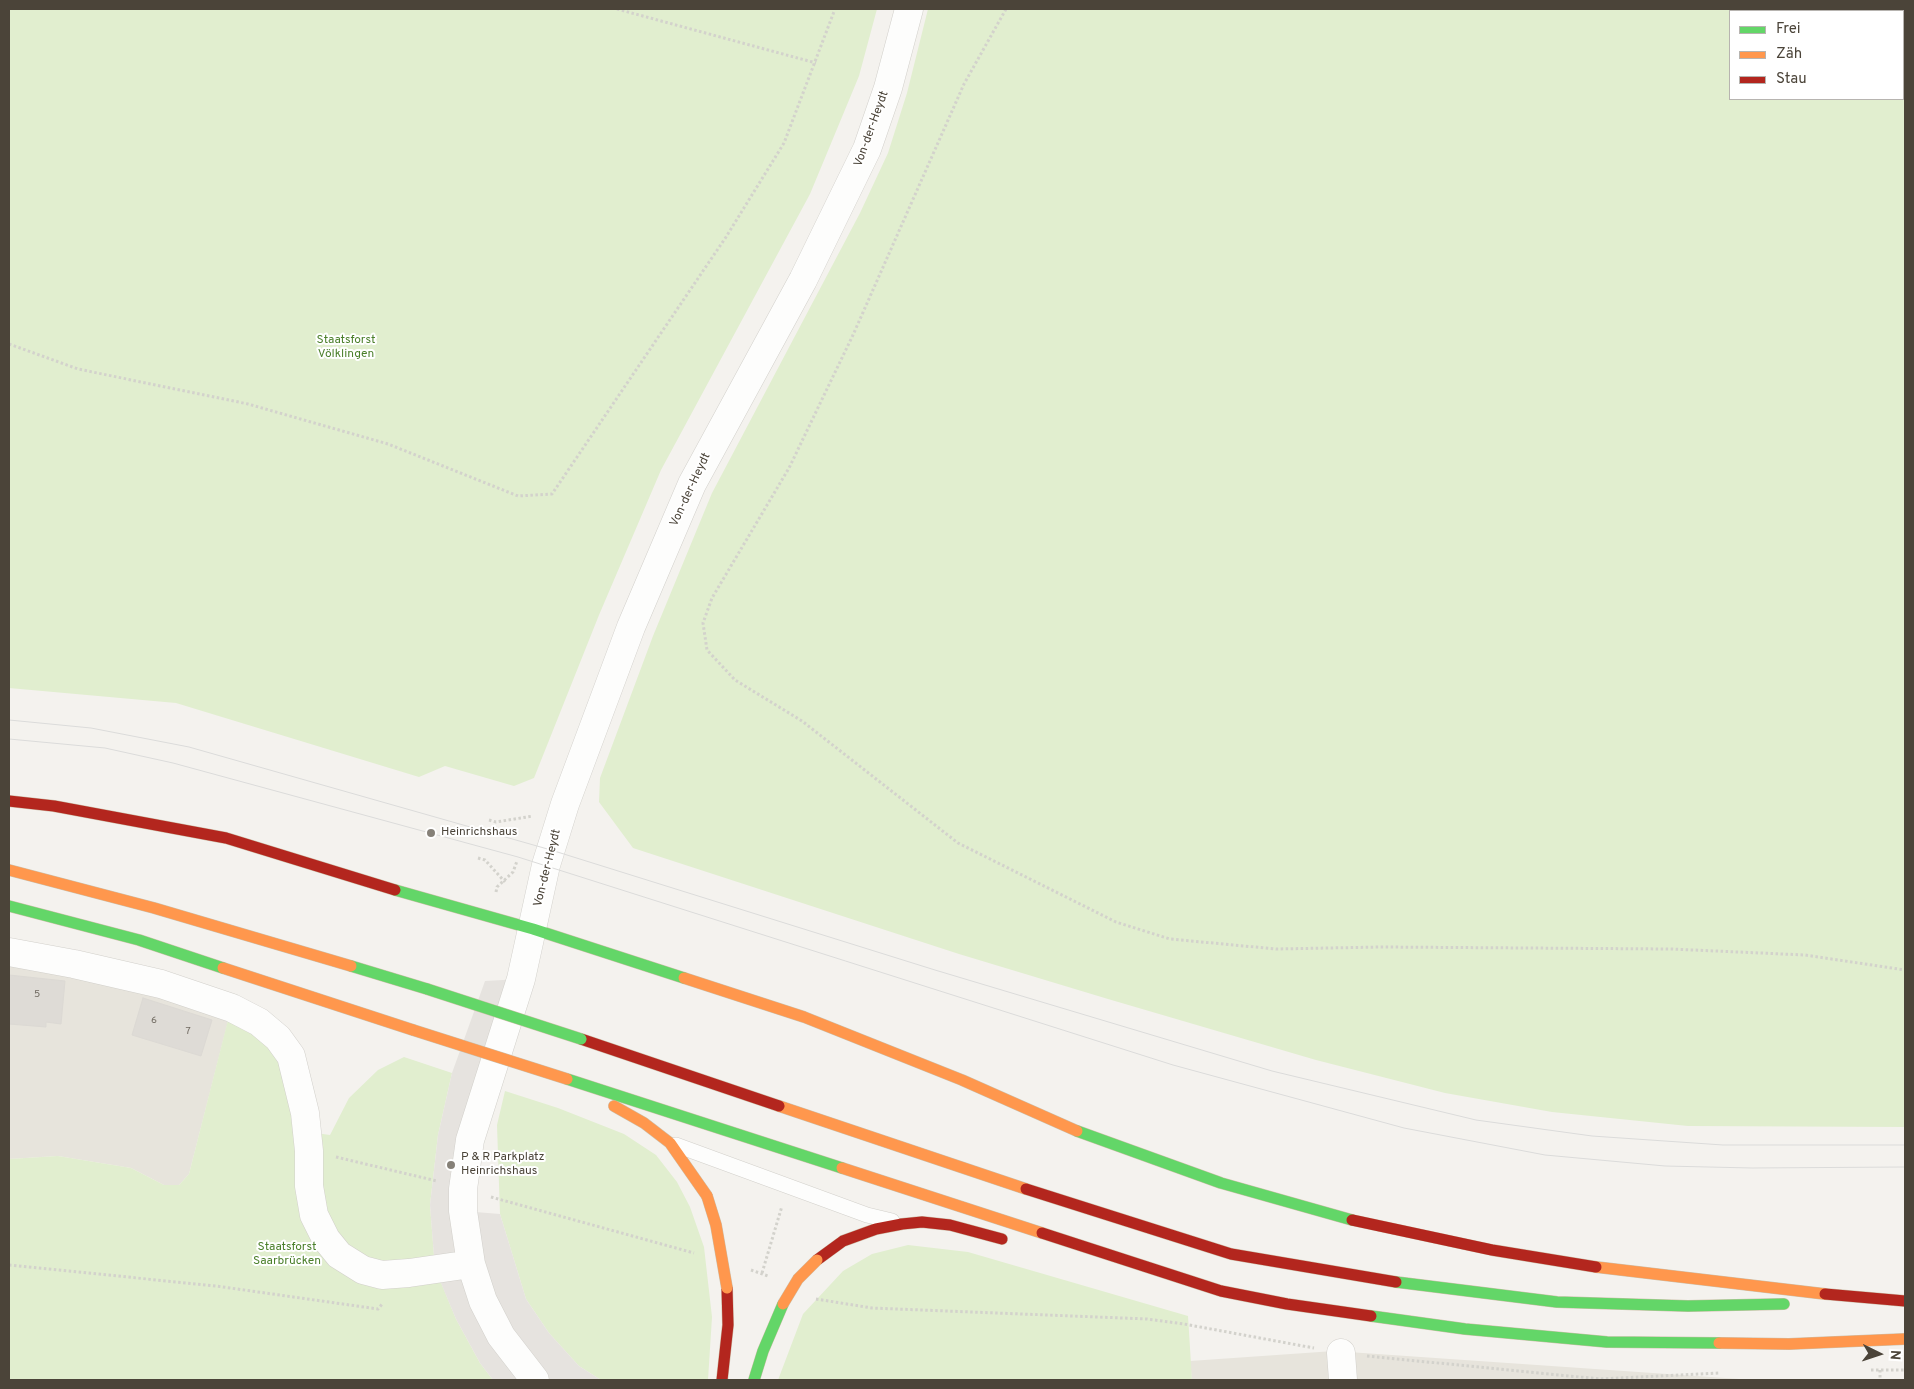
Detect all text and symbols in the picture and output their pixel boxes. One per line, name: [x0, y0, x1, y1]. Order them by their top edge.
legend: [1729, 10, 1904, 100]
text: Frei: [1776, 20, 1801, 39]
text: Zäh: [1776, 45, 1802, 64]
text: Stau: [1776, 70, 1807, 89]
street label: Von-der-Heydt: [852, 89, 892, 169]
park label: Staatsforst Völklingen: [317, 334, 375, 362]
street label: Von-der-Heydt: [668, 451, 714, 529]
place label: Heinrichshaus: [441, 826, 517, 840]
marker: Heinrichshaus: [425, 827, 437, 839]
street label: Von-der-Heydt: [531, 828, 565, 908]
house number: 5: [34, 989, 40, 1001]
house number: 6: [151, 1015, 157, 1027]
house number: 7: [185, 1026, 191, 1038]
place label: P & R Parkplatz Heinrichshaus: [461, 1151, 545, 1179]
marker: P & R Parkplatz Heinrichshaus: [445, 1159, 457, 1171]
park label: Staatsforst Saarbrücken: [253, 1241, 321, 1269]
north arrow: [1854, 1329, 1904, 1379]
text: N: [1886, 1349, 1903, 1361]

